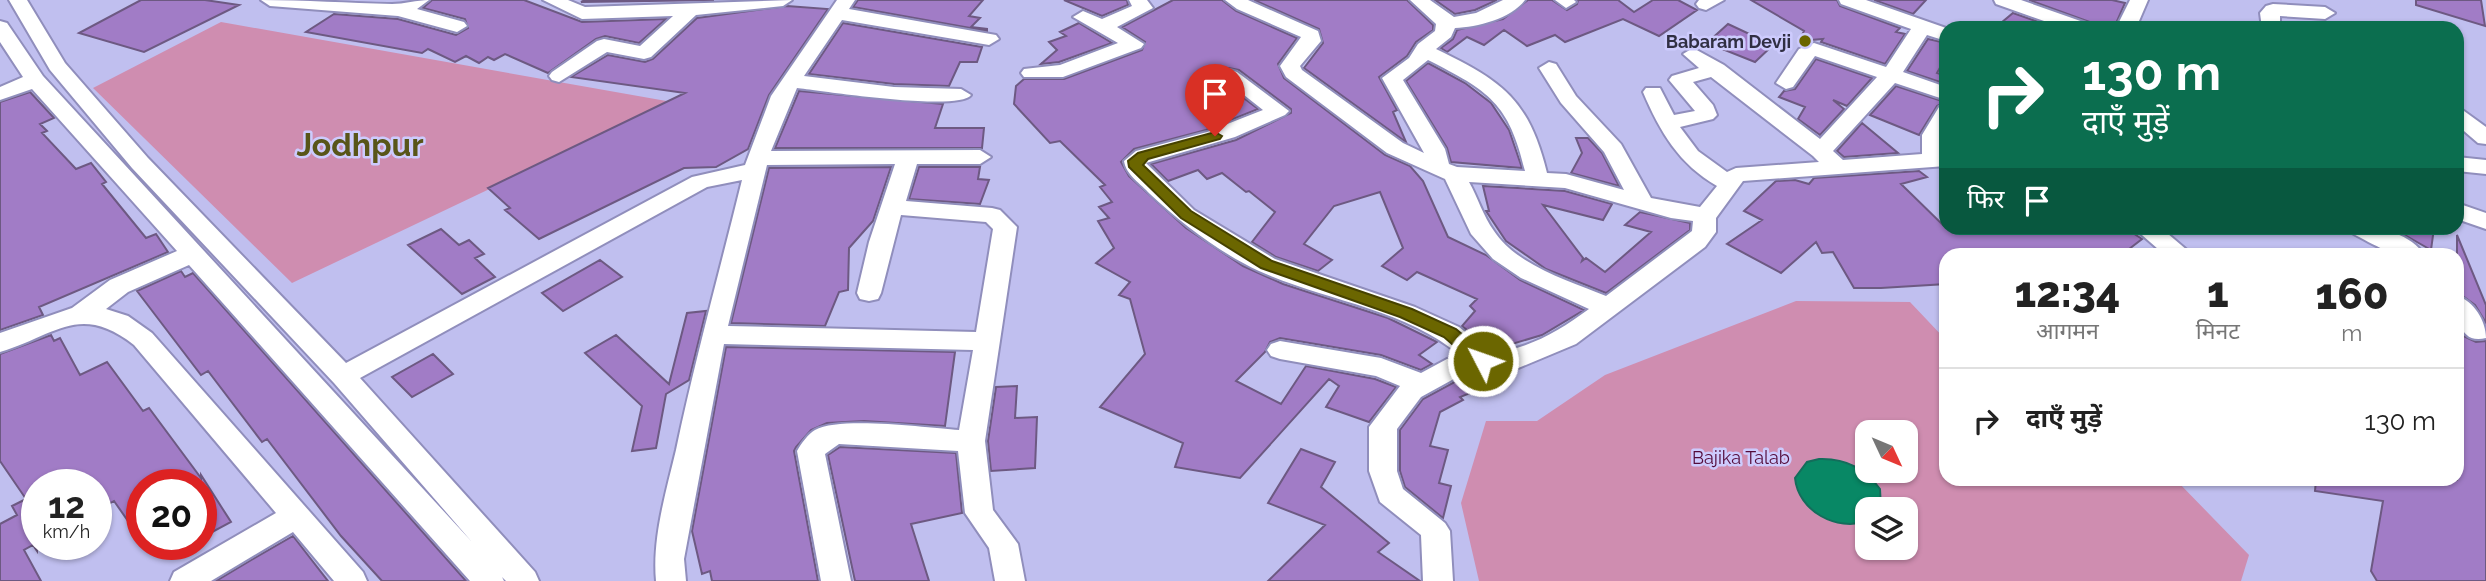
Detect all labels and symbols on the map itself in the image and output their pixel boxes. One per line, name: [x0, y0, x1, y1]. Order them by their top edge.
place label: Babaram Devji: [1666, 31, 1791, 52]
marker: Babaram Devji: [1797, 33, 1813, 49]
pin: [1185, 64, 1245, 136]
district label: Jodhpur: [296, 126, 424, 163]
position arrow: [1446, 324, 1520, 398]
north arrow: [1855, 420, 1918, 483]
park label: Bajika Talab: [1692, 447, 1790, 468]
speed limit sign: 20: [126, 469, 217, 560]

